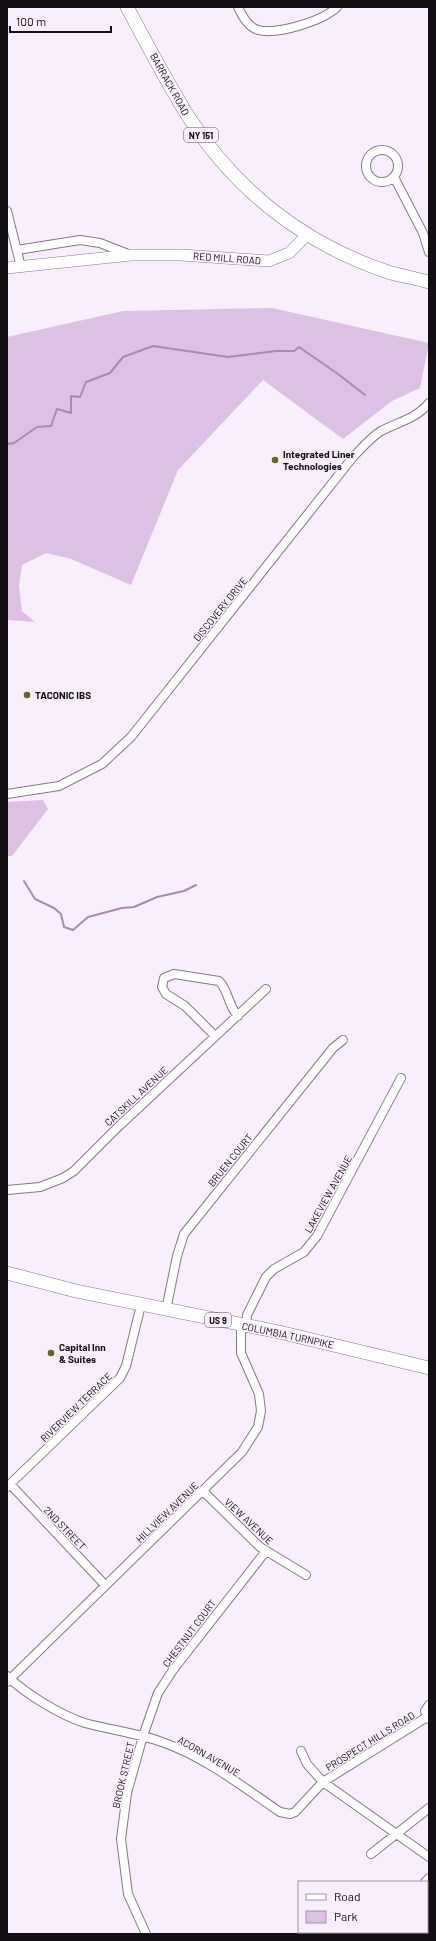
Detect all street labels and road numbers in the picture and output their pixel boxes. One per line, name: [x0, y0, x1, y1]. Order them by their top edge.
street label: BARRACK ROAD: [148, 51, 192, 117]
road number: NY 151: [184, 128, 218, 142]
street label: RED MILL ROAD: [193, 250, 261, 266]
street label: DISCOVERY DRIVE: [190, 575, 250, 643]
street label: CATSKILL AVENUE: [102, 1064, 170, 1128]
street label: BRUEN COURT: [205, 1131, 255, 1189]
street label: LAKEVIEW AVENUE: [302, 1153, 354, 1235]
road number: US 9: [205, 1313, 231, 1327]
street label: COLUMBIA TURNPIKE: [241, 1319, 335, 1351]
street label: RIVERVIEW TERRACE: [38, 1370, 114, 1444]
street label: HILLVIEW AVENUE: [133, 1479, 201, 1545]
street label: VIEW AVENUE: [222, 1495, 276, 1547]
street label: 2ND STREET: [41, 1504, 89, 1552]
street label: CHESTNUT COURT: [160, 1597, 218, 1669]
street label: PROSPECT HILLS ROAD: [323, 1709, 417, 1773]
street label: ACORN AVENUE: [176, 1733, 242, 1779]
street label: BROOK STREET: [109, 1740, 137, 1810]

